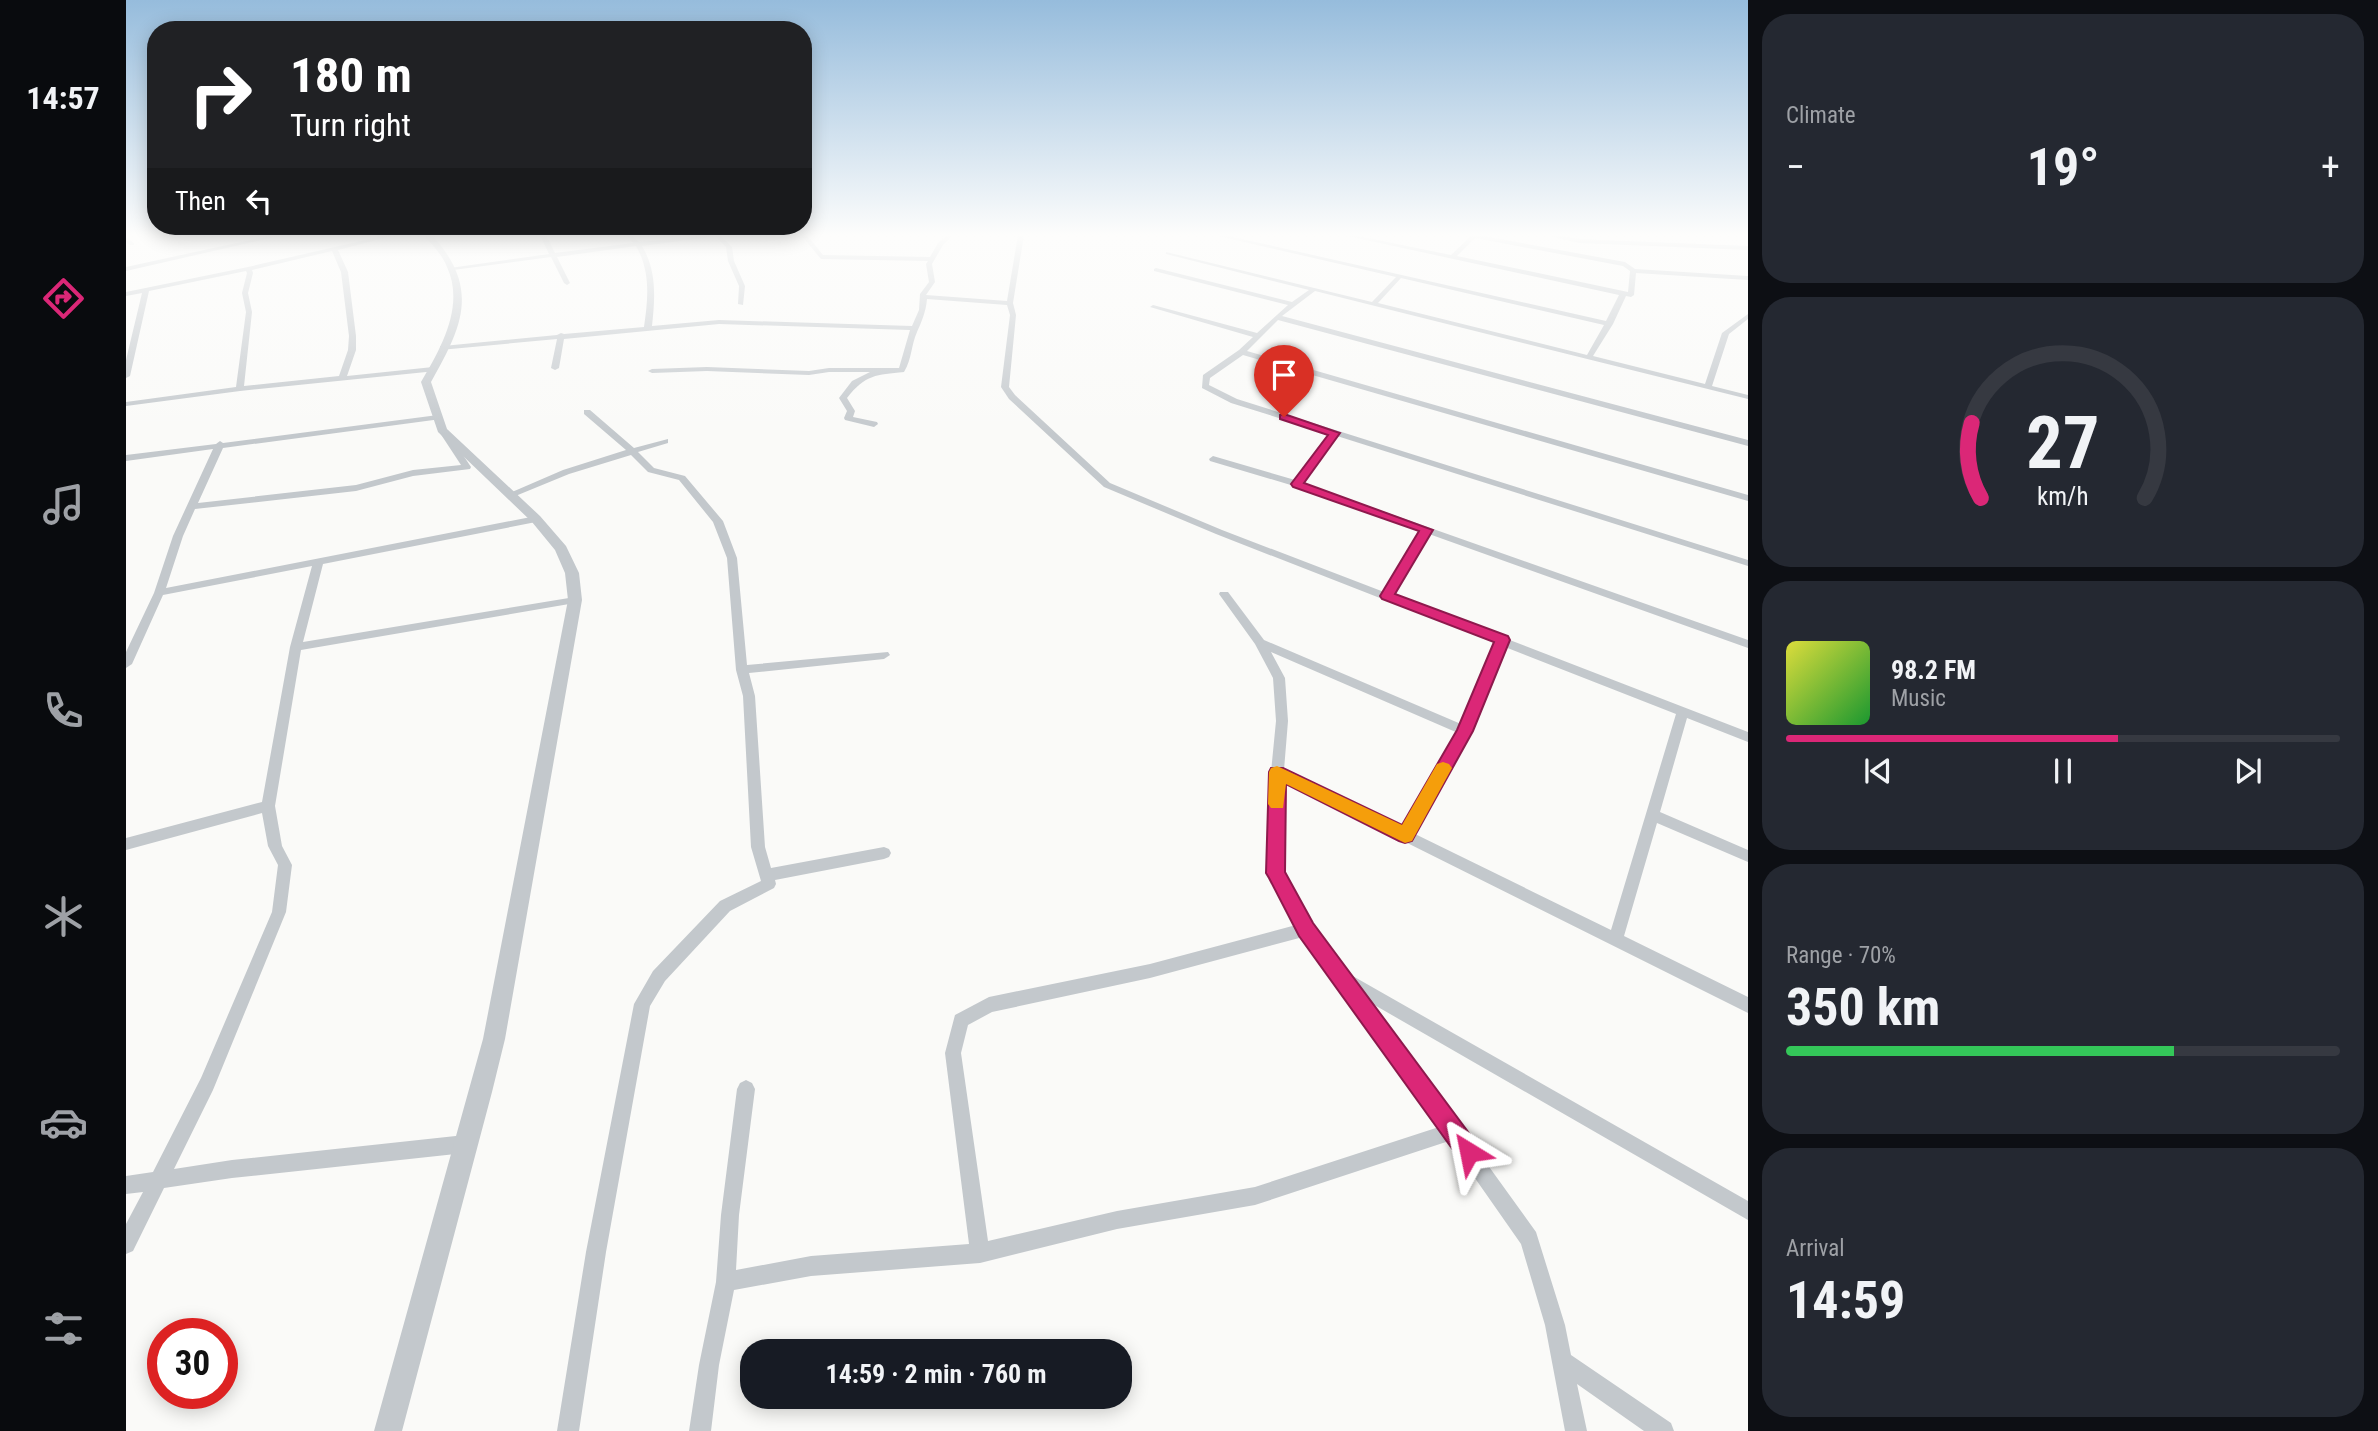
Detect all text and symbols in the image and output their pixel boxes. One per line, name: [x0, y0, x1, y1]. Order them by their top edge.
text: 180 m: [290, 47, 412, 104]
icon: right: [175, 49, 266, 140]
text: 14:57: [26, 79, 100, 117]
text: Climate: [1786, 102, 1856, 129]
text: Turn right: [290, 106, 411, 144]
text: 19°: [2027, 137, 2099, 198]
text: −: [1786, 145, 1805, 189]
text: +: [2321, 145, 2340, 189]
icon: left: [240, 182, 278, 220]
text: Then: [175, 186, 226, 216]
icon: directions: [39, 274, 88, 323]
pin: [1254, 345, 1314, 417]
icon: arrive: [1265, 356, 1303, 394]
text: 27: [2026, 401, 2100, 487]
icon: music: [39, 480, 88, 529]
text: km/h: [2037, 482, 2089, 511]
text: 98.2 FM: [1891, 655, 1976, 685]
text: Music: [1891, 685, 1946, 712]
icon: phone: [39, 686, 88, 735]
icon: previous: [1859, 752, 1897, 790]
icon: pause: [2044, 752, 2082, 790]
icon: next: [2229, 752, 2267, 790]
icon: climate: [39, 892, 88, 941]
text: Range · 70%: [1786, 942, 1896, 969]
text: 350 km: [1786, 977, 1940, 1038]
icon: car: [39, 1098, 88, 1147]
position arrow: [1432, 1115, 1506, 1189]
text: Arrival: [1786, 1235, 1845, 1262]
text: 14:59: [1786, 1270, 1905, 1331]
icon: filters: [39, 1304, 88, 1353]
speed limit sign: 30: [147, 1318, 238, 1409]
text: 14:59 · 2 min · 760 m: [826, 1359, 1046, 1389]

